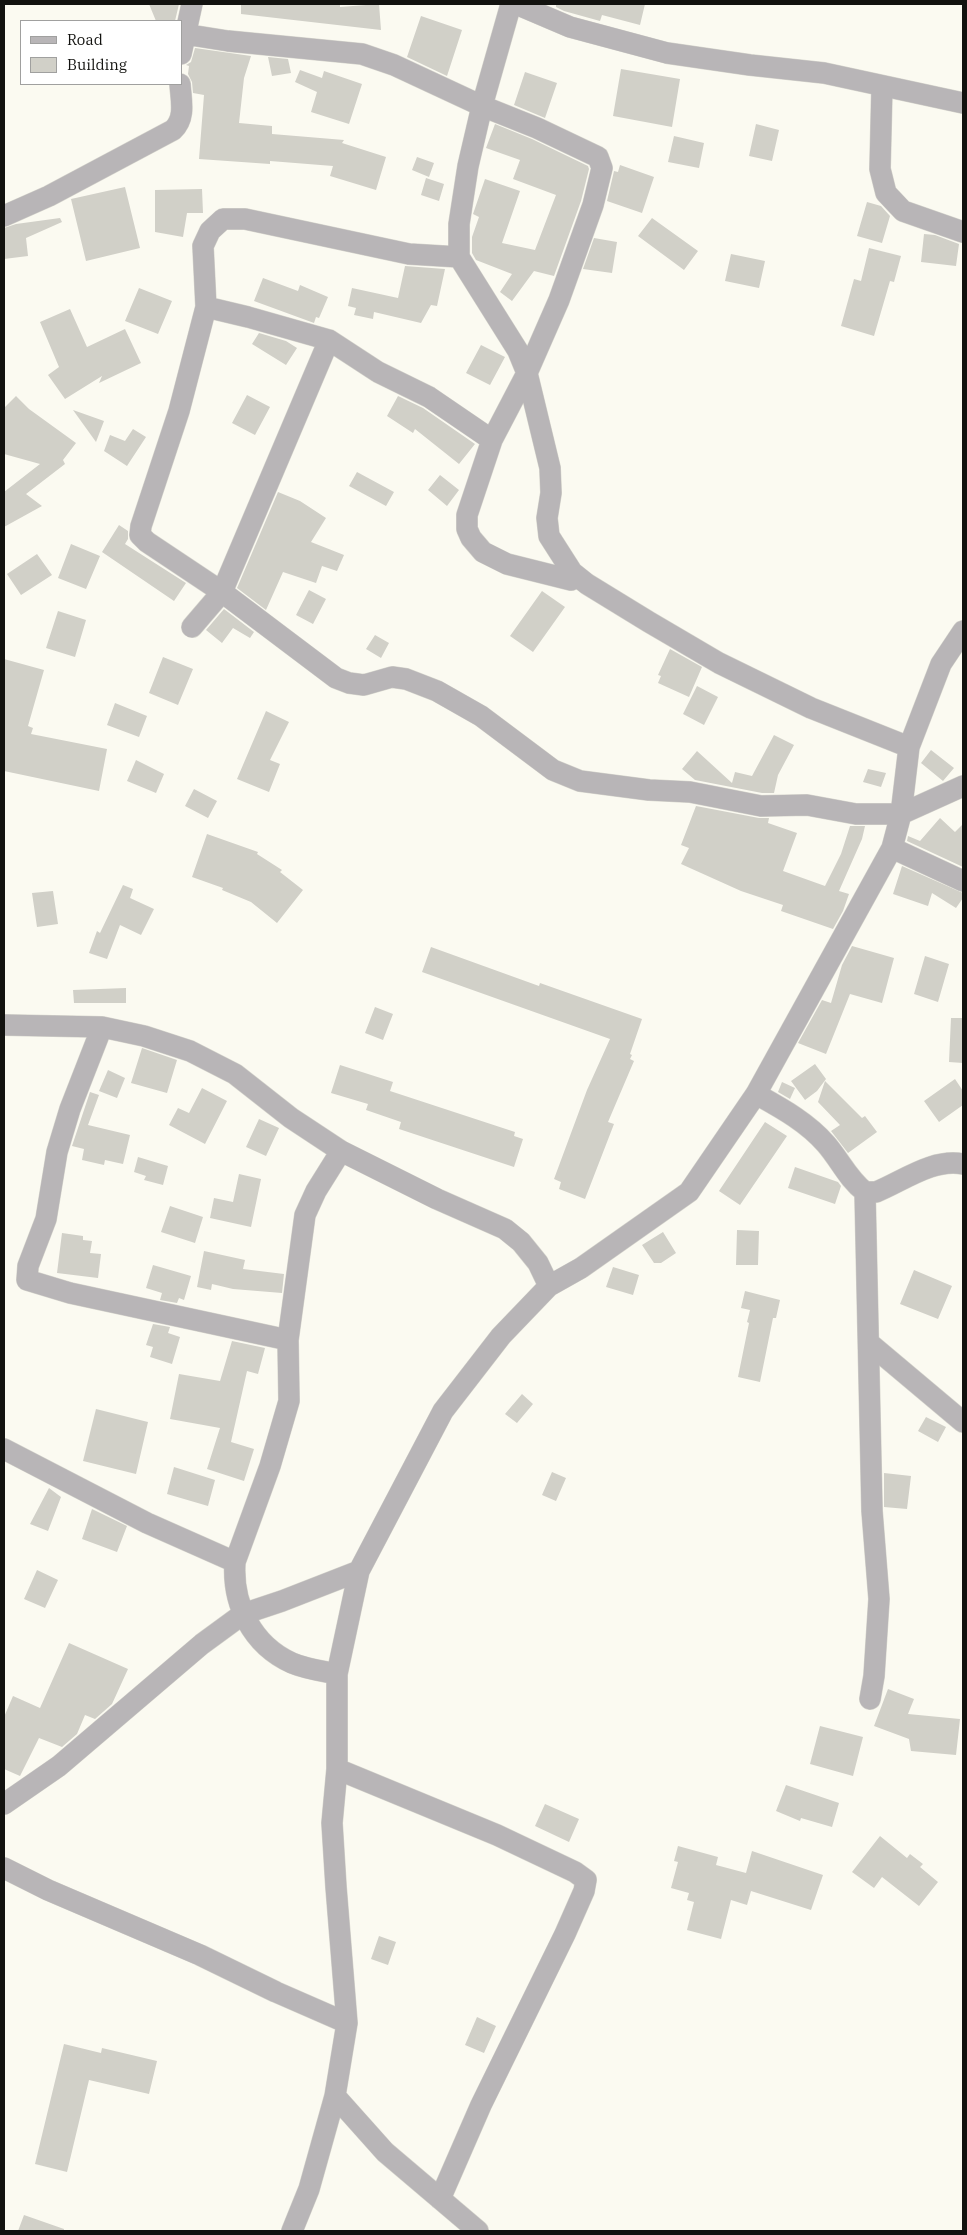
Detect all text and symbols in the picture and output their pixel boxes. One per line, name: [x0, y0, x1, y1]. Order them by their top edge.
legend: [20, 20, 182, 85]
text: Road: [67, 30, 103, 49]
text: Building: [67, 55, 127, 74]

